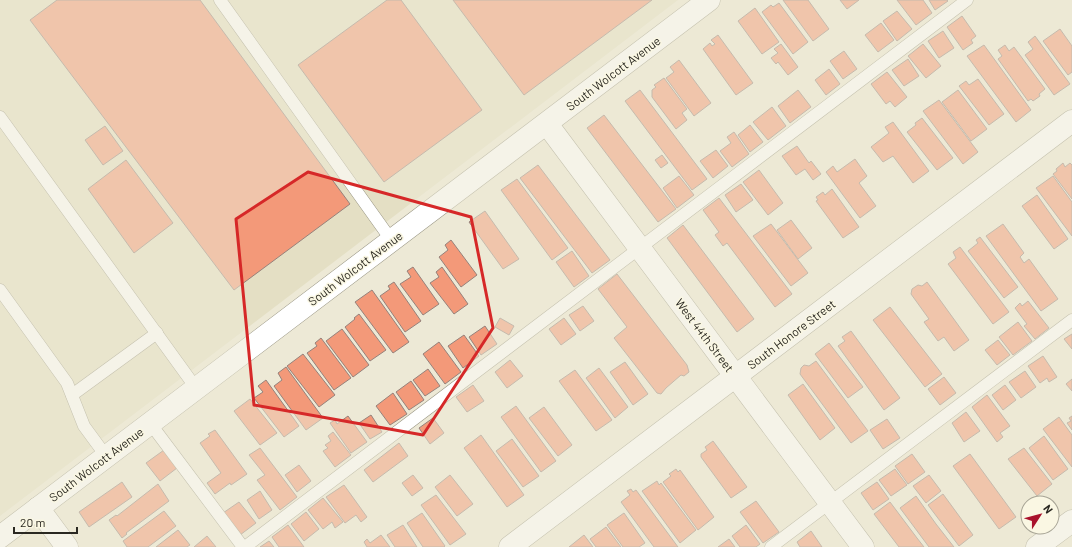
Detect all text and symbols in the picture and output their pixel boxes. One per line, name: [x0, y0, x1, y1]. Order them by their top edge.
street label: South Wolcott Avenue: [563, 33, 663, 113]
street label: South Wolcott Avenue: [305, 228, 405, 308]
street label: West 44th Street: [673, 296, 737, 374]
street label: South Honore Street: [744, 296, 838, 372]
street label: South Wolcott Avenue: [46, 424, 146, 504]
north arrow: [1020, 495, 1060, 535]
text: N: [1041, 502, 1056, 516]
scale bar: [14, 509, 77, 535]
text: 20 m: [20, 515, 46, 529]

